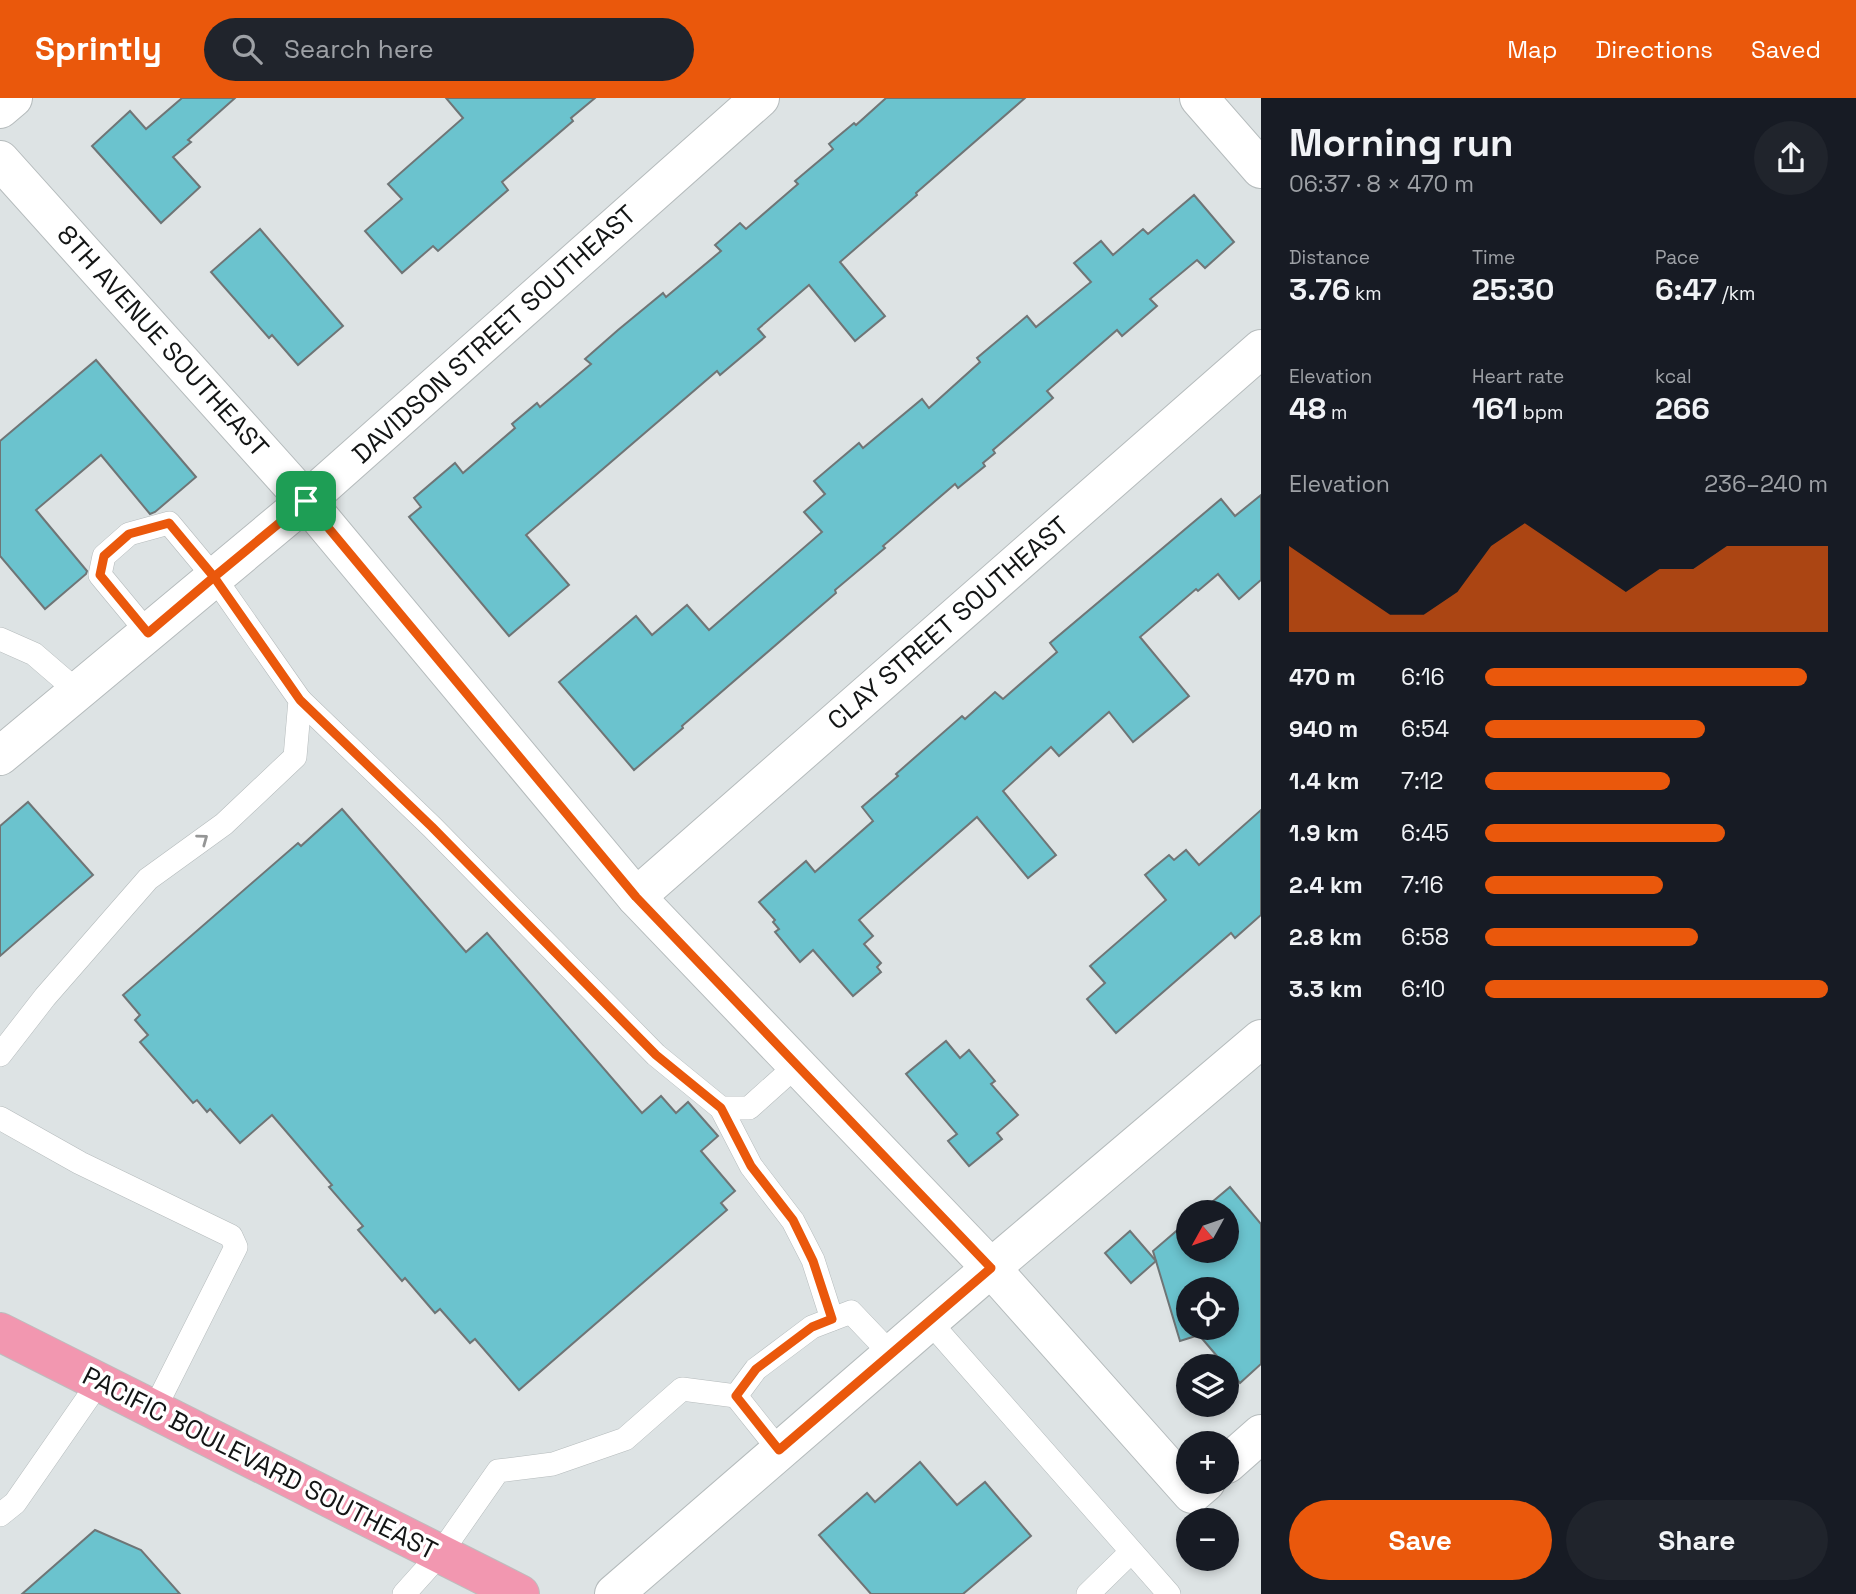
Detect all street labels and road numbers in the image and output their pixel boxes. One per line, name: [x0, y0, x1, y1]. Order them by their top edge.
street label: DAVIDSON STREET SOUTHEAST: [345, 197, 643, 471]
street label: 8TH AVENUE SOUTHEAST: [50, 218, 276, 464]
street label: CLAY STREET SOUTHEAST: [820, 509, 1076, 737]
street label: PACIFIC BOULEVARD SOUTHEAST: [77, 1359, 443, 1567]

